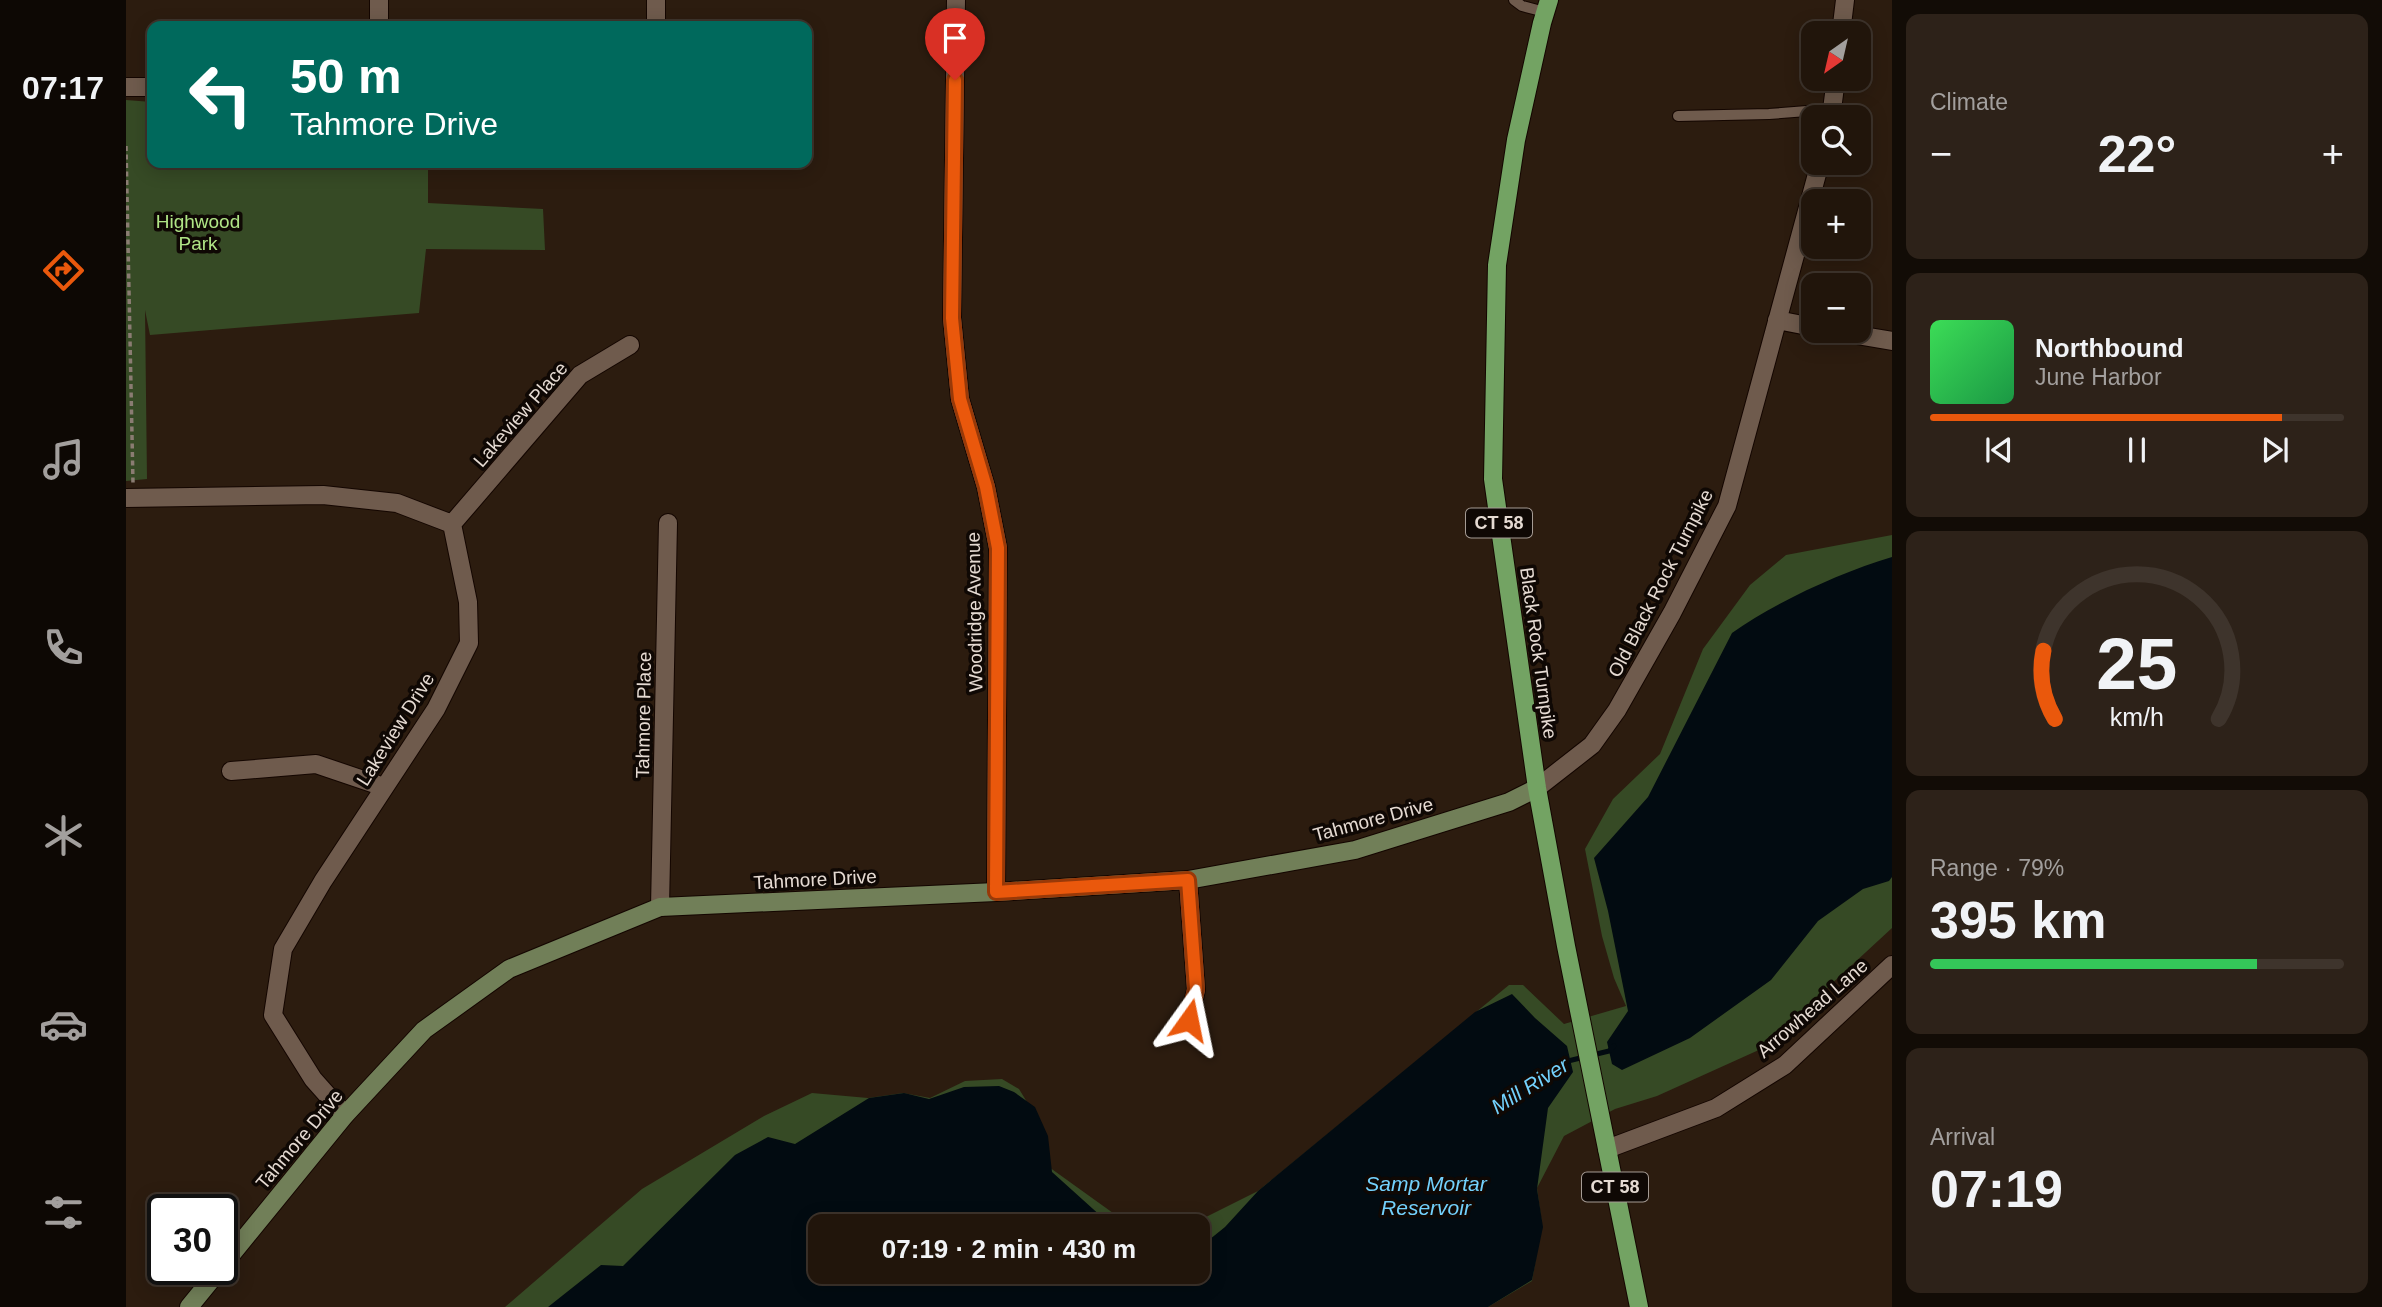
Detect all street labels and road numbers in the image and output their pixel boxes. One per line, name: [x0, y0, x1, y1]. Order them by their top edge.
street label: Lakeview Place: [469, 358, 572, 471]
street label: Old Black Rock Turnpike: [1604, 486, 1717, 681]
road number: CT 58: [1466, 508, 1532, 538]
street label: Woodridge Avenue: [963, 532, 986, 692]
street label: Black Rock Turnpike: [1516, 566, 1561, 740]
street label: Tahmore Place: [632, 651, 655, 779]
street label: Lakeview Drive: [352, 669, 438, 789]
street label: Tahmore Drive: [1311, 793, 1436, 846]
street label: Tahmore Drive: [753, 866, 877, 893]
street label: Arrowhead Lane: [1753, 955, 1872, 1062]
street label: Tahmore Drive: [252, 1085, 347, 1193]
road number: CT 58: [1582, 1172, 1648, 1202]

